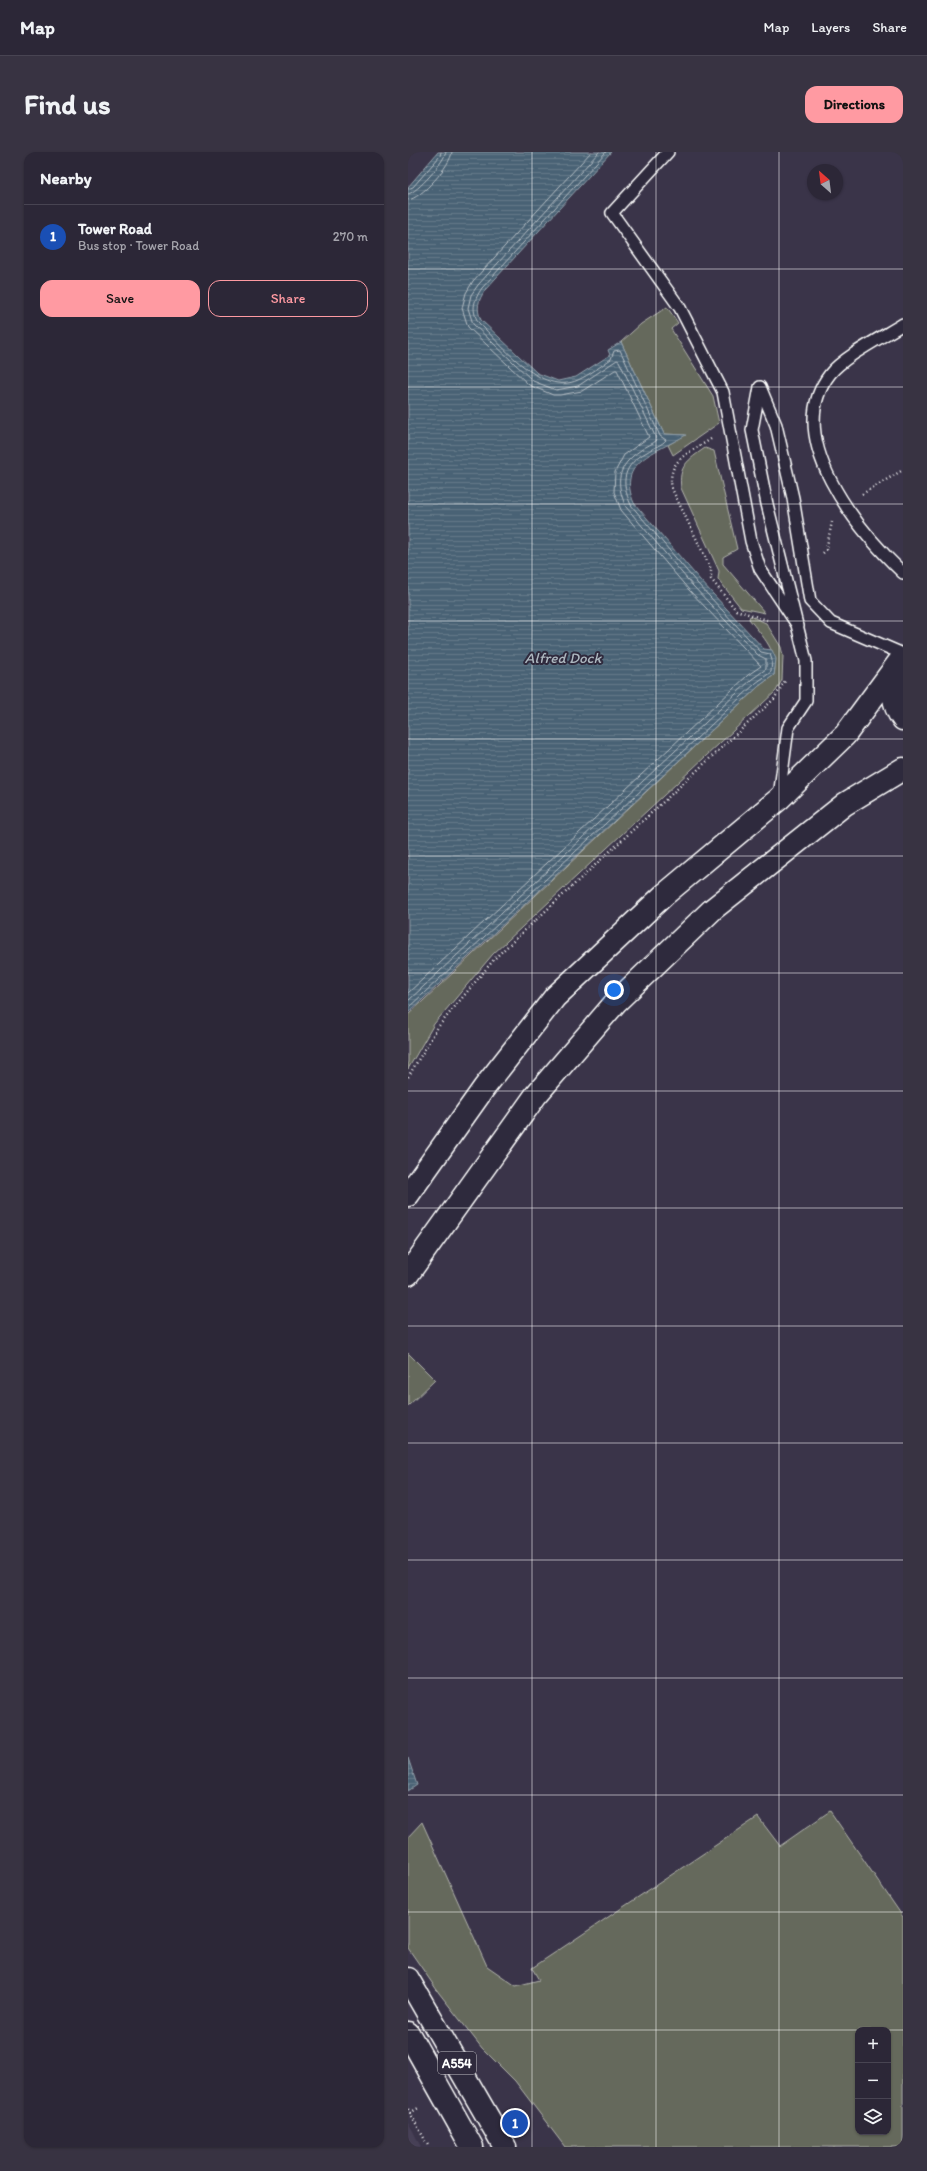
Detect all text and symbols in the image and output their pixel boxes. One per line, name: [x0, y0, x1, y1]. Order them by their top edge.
text: Map: [20, 16, 55, 39]
text: Map: [764, 19, 789, 36]
text: Layers: [811, 19, 850, 36]
text: Share: [872, 19, 907, 36]
button: Directions: [805, 86, 903, 123]
text: Find us: [24, 87, 111, 121]
north arrow: [807, 164, 843, 200]
text: Nearby: [40, 168, 92, 188]
text: Tower Road: [78, 220, 152, 238]
text: 1: [50, 229, 56, 244]
text: 270 m: [333, 229, 368, 244]
text: Bus stop · Tower Road: [78, 238, 199, 253]
button: Save: [40, 280, 200, 317]
button: Share: [208, 280, 368, 317]
water label: Alfred Dock: [525, 649, 602, 667]
your location: [604, 980, 624, 1000]
map controls: [855, 2027, 891, 2135]
button: +: [855, 2027, 891, 2063]
road number: A554: [438, 2052, 476, 2074]
button: −: [855, 2063, 891, 2099]
button: layers: [855, 2099, 891, 2135]
pin: 1: [502, 2108, 528, 2138]

